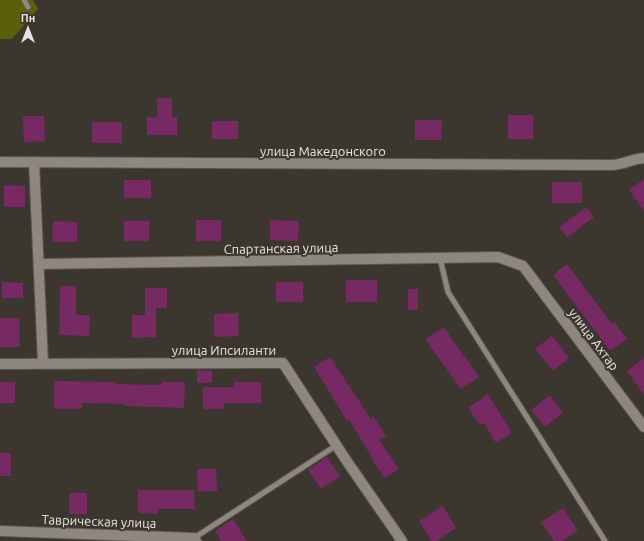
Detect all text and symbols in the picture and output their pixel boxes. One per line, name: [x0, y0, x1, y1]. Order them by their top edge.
north arrow: [8, 8, 48, 48]
text: Пн: [21, 12, 35, 24]
street label: улица Македонского: [260, 144, 386, 158]
street label: Спартанская улица: [224, 240, 338, 256]
street label: улица Ахтар: [566, 305, 622, 373]
street label: улица Ипсиланти: [172, 343, 276, 357]
street label: Таврическая улица: [41, 512, 157, 530]

